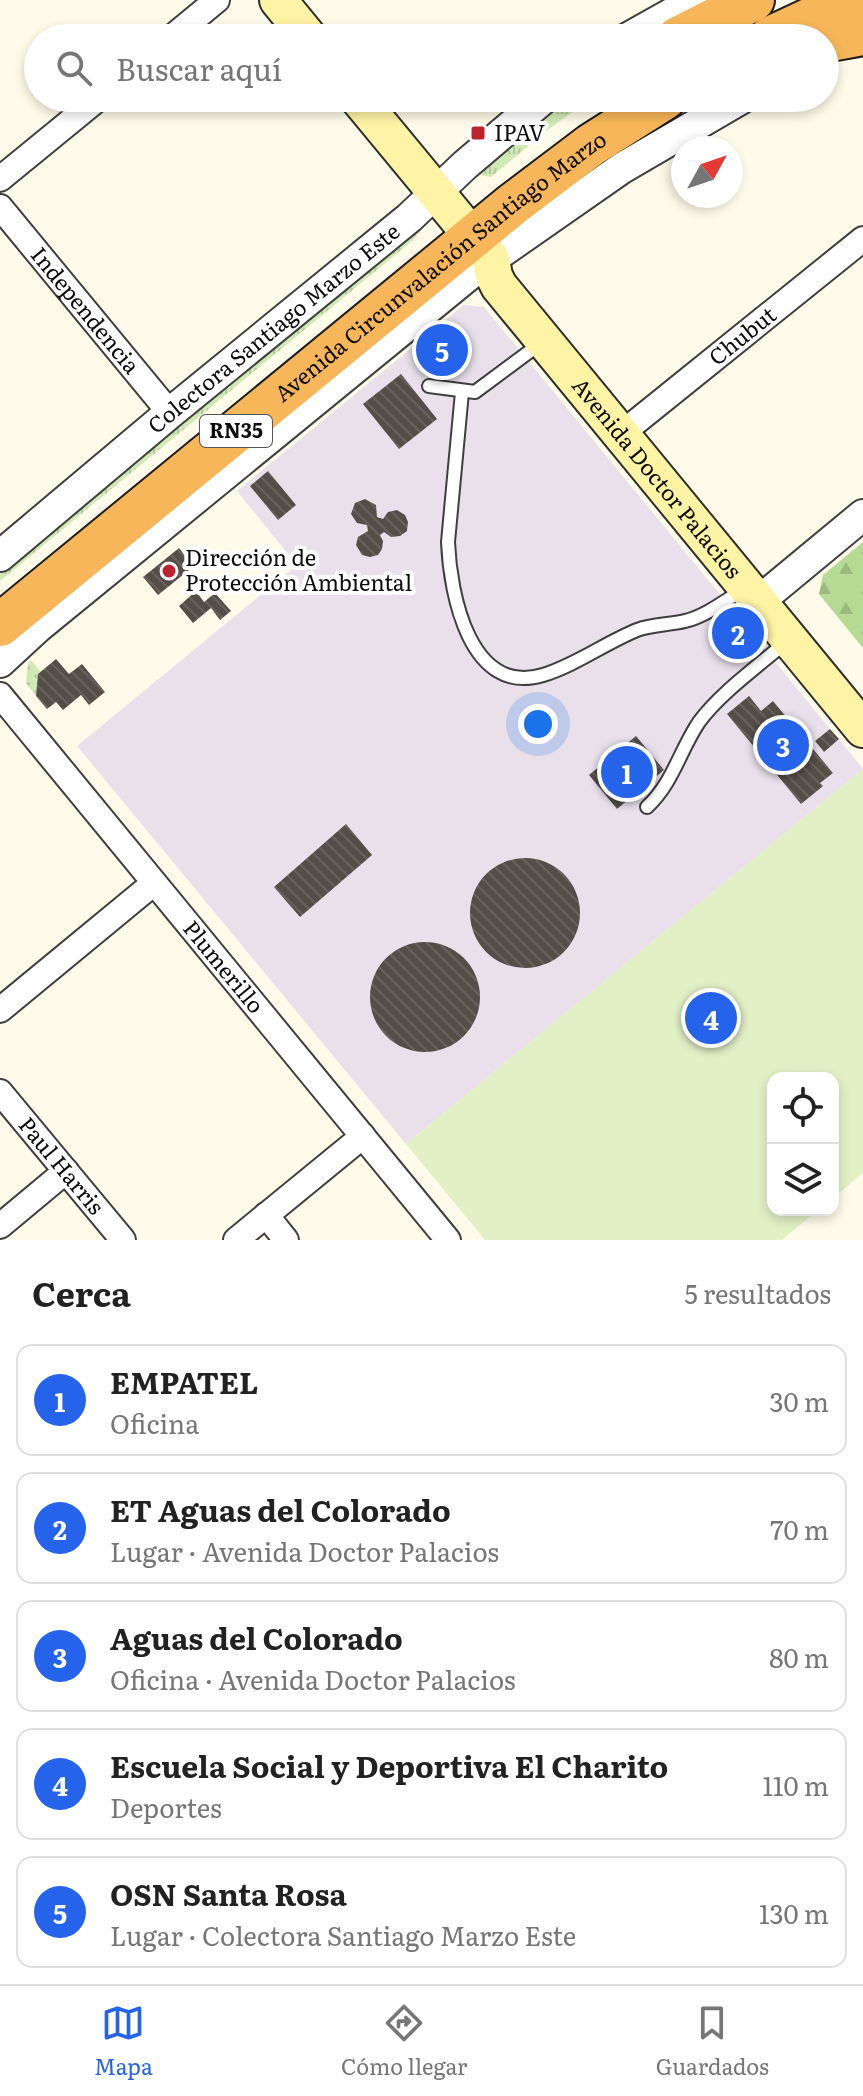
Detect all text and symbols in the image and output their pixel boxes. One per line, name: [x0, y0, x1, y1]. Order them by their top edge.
search box: [24, 24, 839, 112]
icon: search: [52, 46, 96, 90]
text: Buscar aquí: [116, 46, 282, 90]
place label: IPAV: [494, 115, 545, 148]
street label: Avenida Circunvalación Santiago Marzo: [266, 122, 612, 409]
marker: IPAV: [469, 124, 487, 142]
north arrow: [671, 136, 743, 208]
street label: Colectora Santiago Marzo Este: [140, 214, 406, 440]
street label: Independencia: [24, 239, 149, 380]
street label: Chubut: [701, 298, 782, 372]
pin: 5: [416, 320, 468, 380]
street label: Avenida Doctor Palacios: [565, 370, 751, 585]
road number: RN35: [200, 415, 272, 447]
place label: Dirección de Protección Ambiental: [185, 540, 412, 598]
marker: Dirección de Protección Ambiental: [160, 562, 178, 580]
pin: 2: [712, 603, 764, 663]
your location: [518, 704, 558, 744]
pin: 3: [757, 715, 809, 775]
pin: 1: [601, 742, 653, 802]
street label: Plumerillo: [176, 912, 273, 1020]
pin: 4: [685, 988, 737, 1048]
map controls: [767, 1072, 839, 1216]
button: locate: [767, 1072, 839, 1144]
street label: Paul Harris: [12, 1109, 113, 1221]
button: layers: [767, 1144, 839, 1216]
text: Cerca: [32, 1267, 131, 1317]
text: 5 resultados: [685, 1273, 831, 1312]
text: EMPATEL: [110, 1359, 258, 1403]
text: 1: [55, 1381, 65, 1420]
text: 30 m: [769, 1381, 829, 1420]
text: Oficina: [110, 1403, 199, 1442]
text: ET Aguas del Colorado: [110, 1487, 451, 1531]
text: 2: [53, 1509, 67, 1548]
text: 70 m: [770, 1509, 829, 1548]
text: Lugar · Avenida Doctor Palacios: [110, 1531, 499, 1570]
text: Aguas del Colorado: [110, 1615, 403, 1659]
text: 3: [53, 1637, 67, 1676]
text: 80 m: [769, 1637, 829, 1676]
text: Oficina · Avenida Doctor Palacios: [110, 1659, 516, 1698]
text: Escuela Social y Deportiva El Charito: [110, 1743, 668, 1787]
text: 4: [52, 1765, 68, 1804]
text: 110 m: [762, 1765, 829, 1804]
text: Deportes: [110, 1787, 222, 1826]
text: OSN Santa Rosa: [110, 1871, 347, 1915]
text: 5: [53, 1893, 67, 1932]
text: 130 m: [759, 1893, 829, 1932]
text: Lugar · Colectora Santiago Marzo Este: [110, 1915, 576, 1954]
tab: Mapa: [94, 2001, 153, 2082]
tab: Cómo llegar: [341, 2001, 468, 2082]
tab: Guardados: [656, 2001, 769, 2082]

